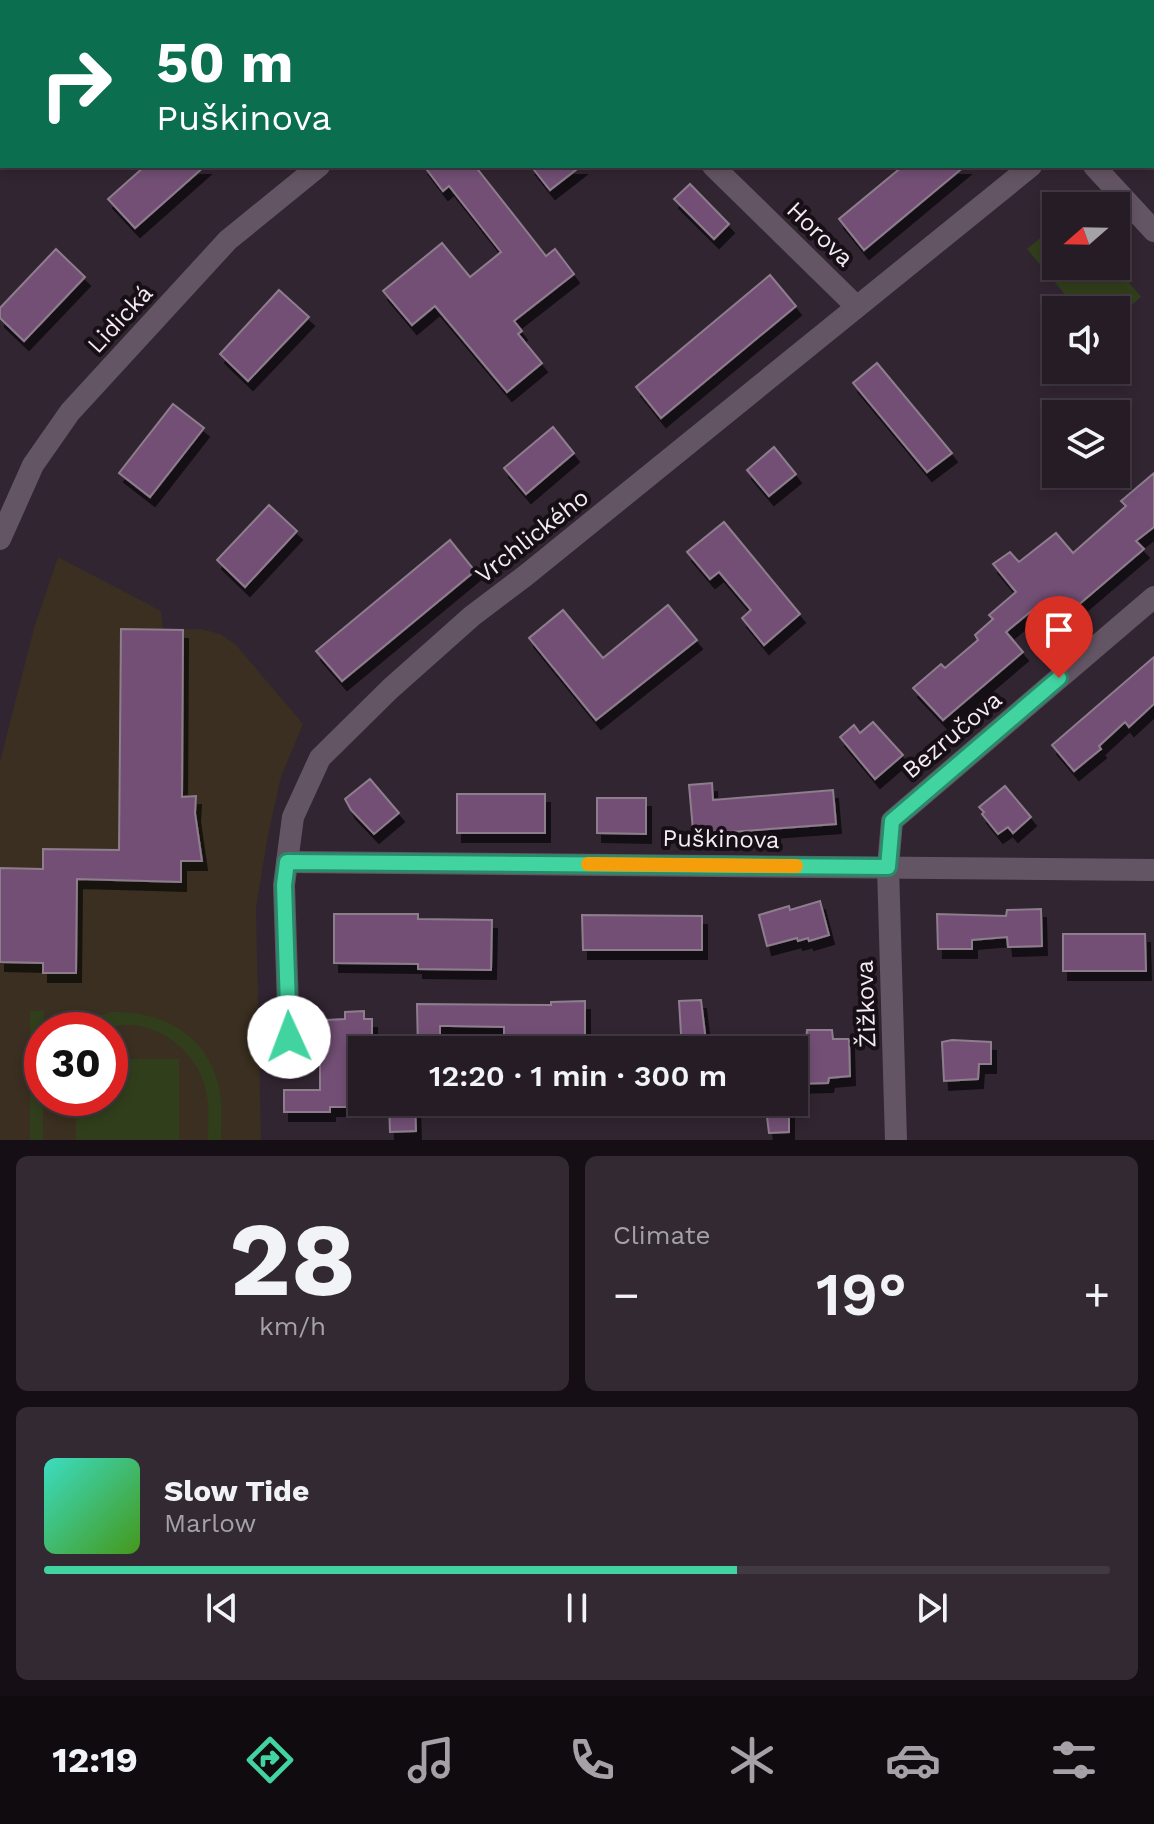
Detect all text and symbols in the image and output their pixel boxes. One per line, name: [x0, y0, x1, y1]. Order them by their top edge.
text: 50 m: [156, 30, 293, 96]
icon: right: [24, 32, 128, 136]
text: Puškinova: [156, 97, 332, 139]
north arrow: [1042, 192, 1130, 280]
map controls: [1042, 192, 1130, 488]
street label: Horova: [781, 196, 859, 272]
street label: Lidická: [82, 279, 158, 359]
button: sound: [1042, 296, 1130, 384]
button: layers: [1042, 400, 1130, 488]
street label: Vrchlického: [470, 483, 594, 589]
pin: [1025, 596, 1093, 678]
icon: arrive: [1037, 608, 1081, 652]
street label: Bezručova: [897, 686, 1007, 784]
street label: Puškinova: [662, 824, 780, 854]
street label: Žižkova: [850, 960, 882, 1048]
position arrow: [247, 995, 331, 1079]
speed limit sign: 30: [24, 1012, 128, 1116]
text: 12:20 · 1 min · 300 m: [429, 1058, 727, 1093]
text: 28: [229, 1198, 356, 1320]
text: Climate: [613, 1220, 711, 1250]
text: 19°: [816, 1259, 907, 1330]
text: −: [613, 1269, 640, 1321]
text: +: [1083, 1269, 1110, 1321]
text: km/h: [259, 1311, 326, 1341]
text: Slow Tide: [164, 1473, 309, 1508]
text: Marlow: [164, 1508, 256, 1538]
icon: previous: [200, 1586, 244, 1630]
icon: pause: [555, 1586, 599, 1630]
icon: next: [910, 1586, 954, 1630]
icon: directions: [242, 1732, 298, 1788]
icon: music: [403, 1732, 459, 1788]
icon: phone: [564, 1732, 620, 1788]
icon: climate: [724, 1732, 780, 1788]
icon: car: [885, 1732, 941, 1788]
icon: filters: [1046, 1732, 1102, 1788]
text: 12:19: [52, 1739, 138, 1781]

